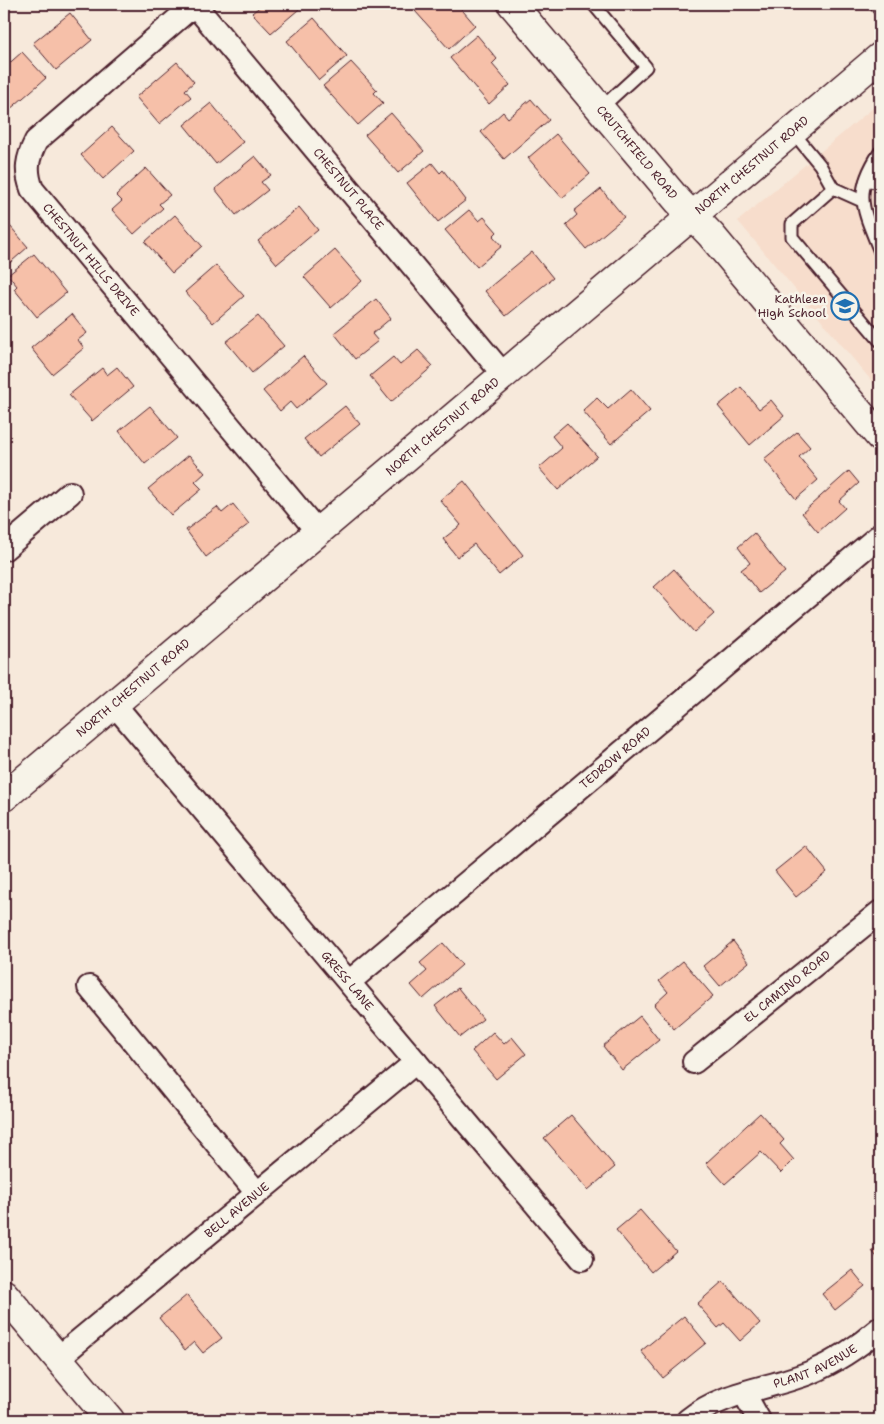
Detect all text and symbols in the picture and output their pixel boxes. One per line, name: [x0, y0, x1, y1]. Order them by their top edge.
street label: CRUTCHFIELD ROAD: [593, 102, 681, 203]
street label: NORTH CHESTNUT ROAD: [692, 112, 812, 218]
street label: CHESTNUT PLACE: [310, 145, 387, 233]
street label: CHESTNUT HILLS DRIVE: [39, 200, 143, 320]
place label: Kathleen High School: [757, 291, 826, 321]
school or university icon: Kathleen High School: [830, 291, 860, 321]
street label: NORTH CHESTNUT ROAD: [382, 374, 503, 479]
street label: NORTH CHESTNUT ROAD: [73, 635, 193, 741]
street label: TEDROW ROAD: [576, 723, 654, 792]
street label: EL CAMINO ROAD: [741, 947, 834, 1026]
street label: GRESS LANE: [318, 948, 377, 1014]
street label: BELL AVENUE: [201, 1179, 273, 1242]
street label: PLANT AVENUE: [772, 1341, 860, 1392]

